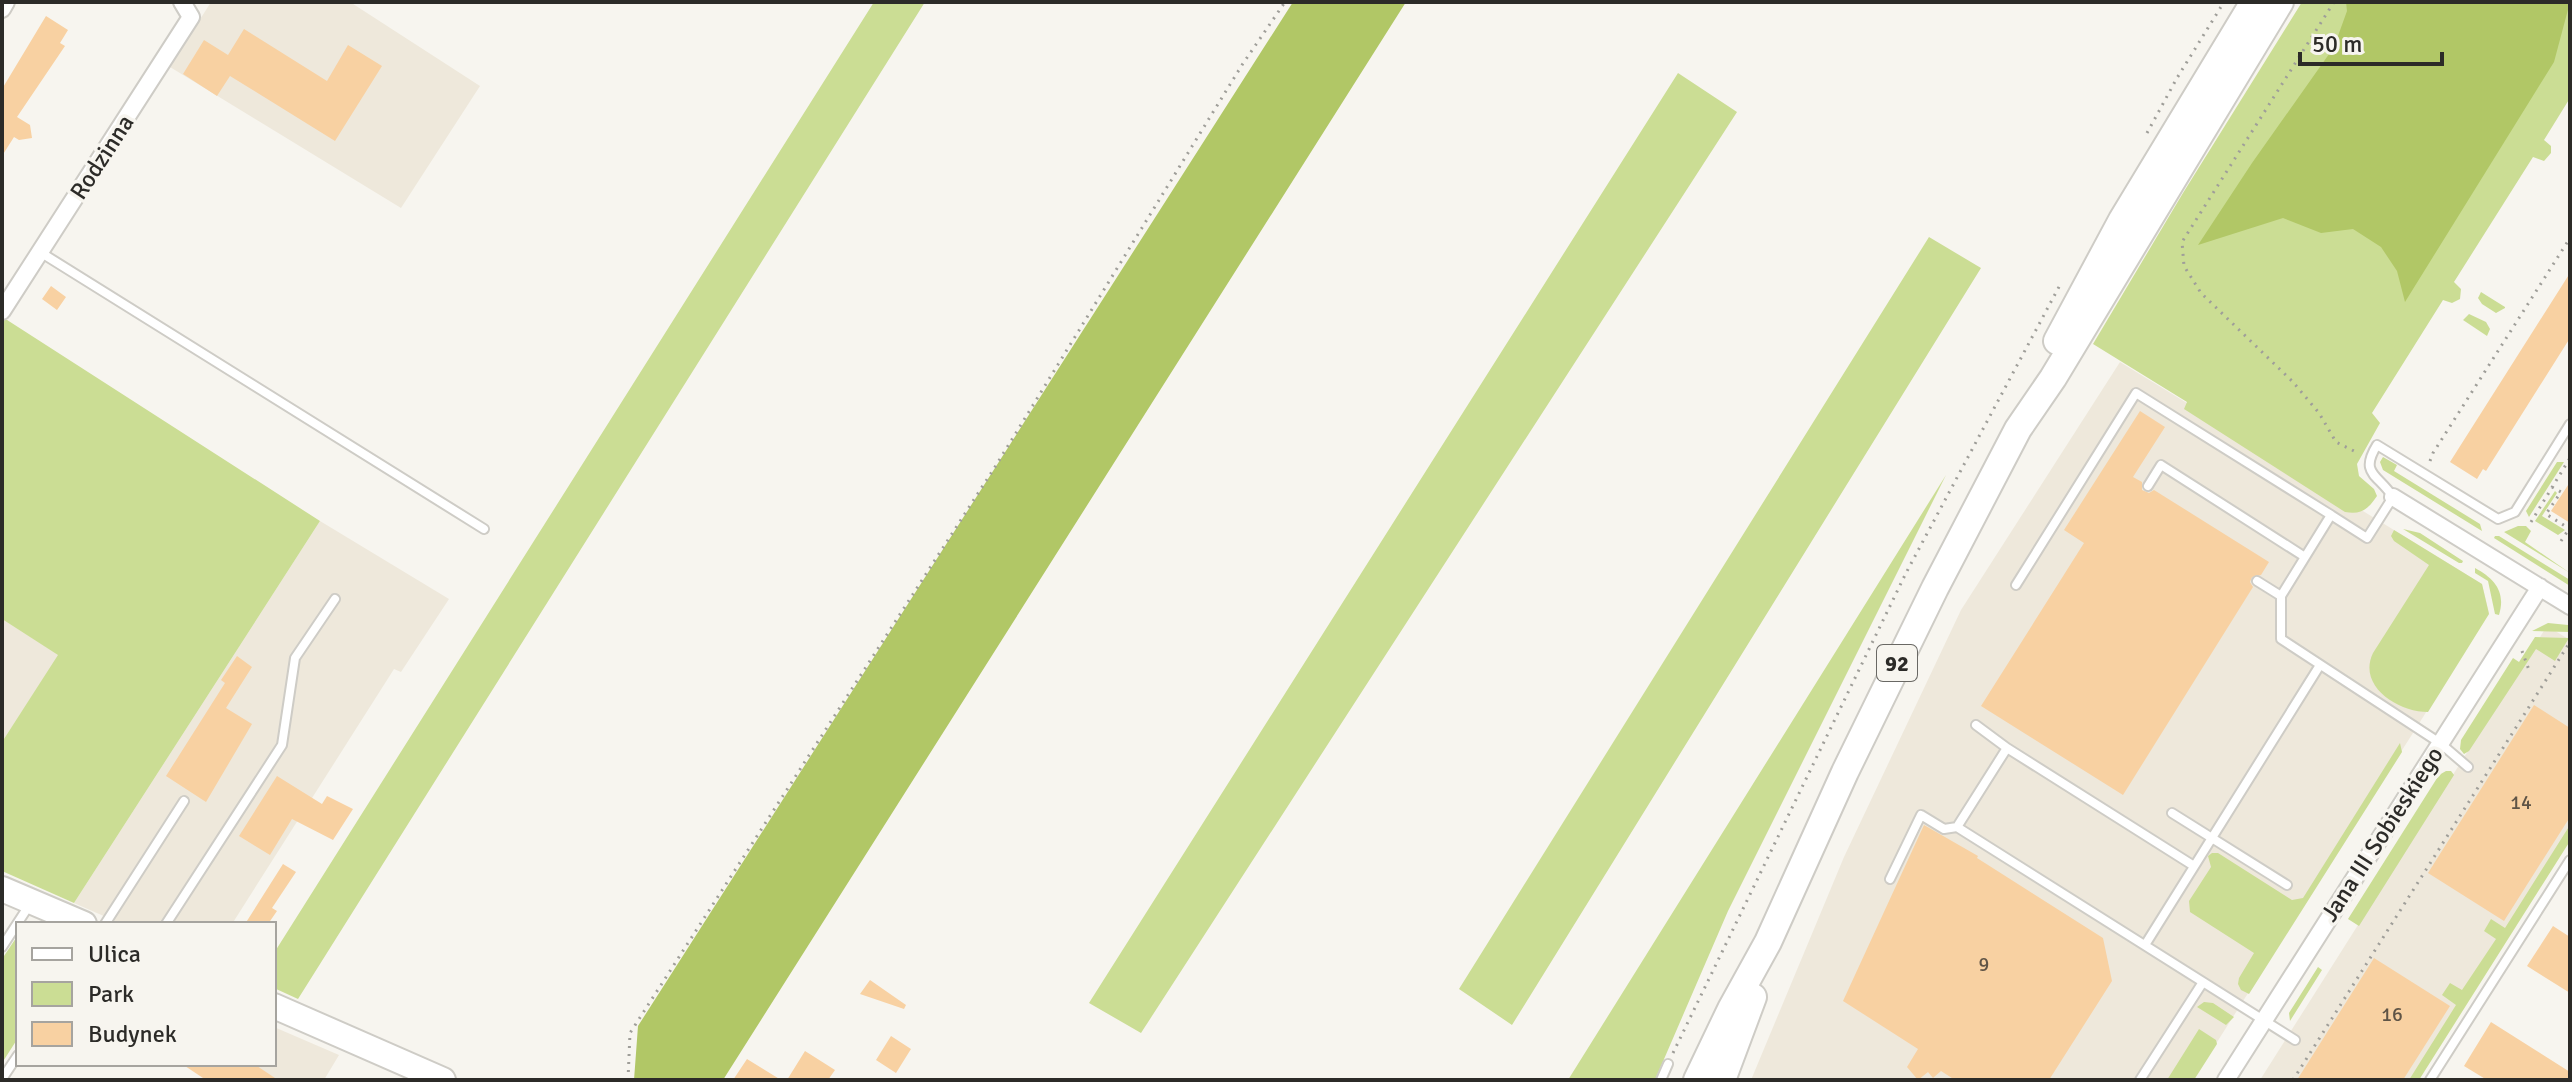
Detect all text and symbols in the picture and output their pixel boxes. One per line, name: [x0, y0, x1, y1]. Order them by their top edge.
scale bar: [2300, 16, 2442, 66]
text: 50 m: [2312, 29, 2362, 59]
street label: Rodzinna: [64, 109, 140, 205]
road number: 92: [1877, 645, 1917, 681]
street label: Jana III Sobieskiego: [2314, 741, 2450, 927]
house number: 14: [2510, 790, 2532, 815]
legend: [16, 922, 276, 1066]
text: Ulica: [88, 939, 141, 969]
house number: 9: [1979, 952, 1989, 977]
text: Park: [88, 979, 134, 1009]
house number: 16: [2381, 1002, 2403, 1027]
text: Budynek: [88, 1019, 177, 1049]

